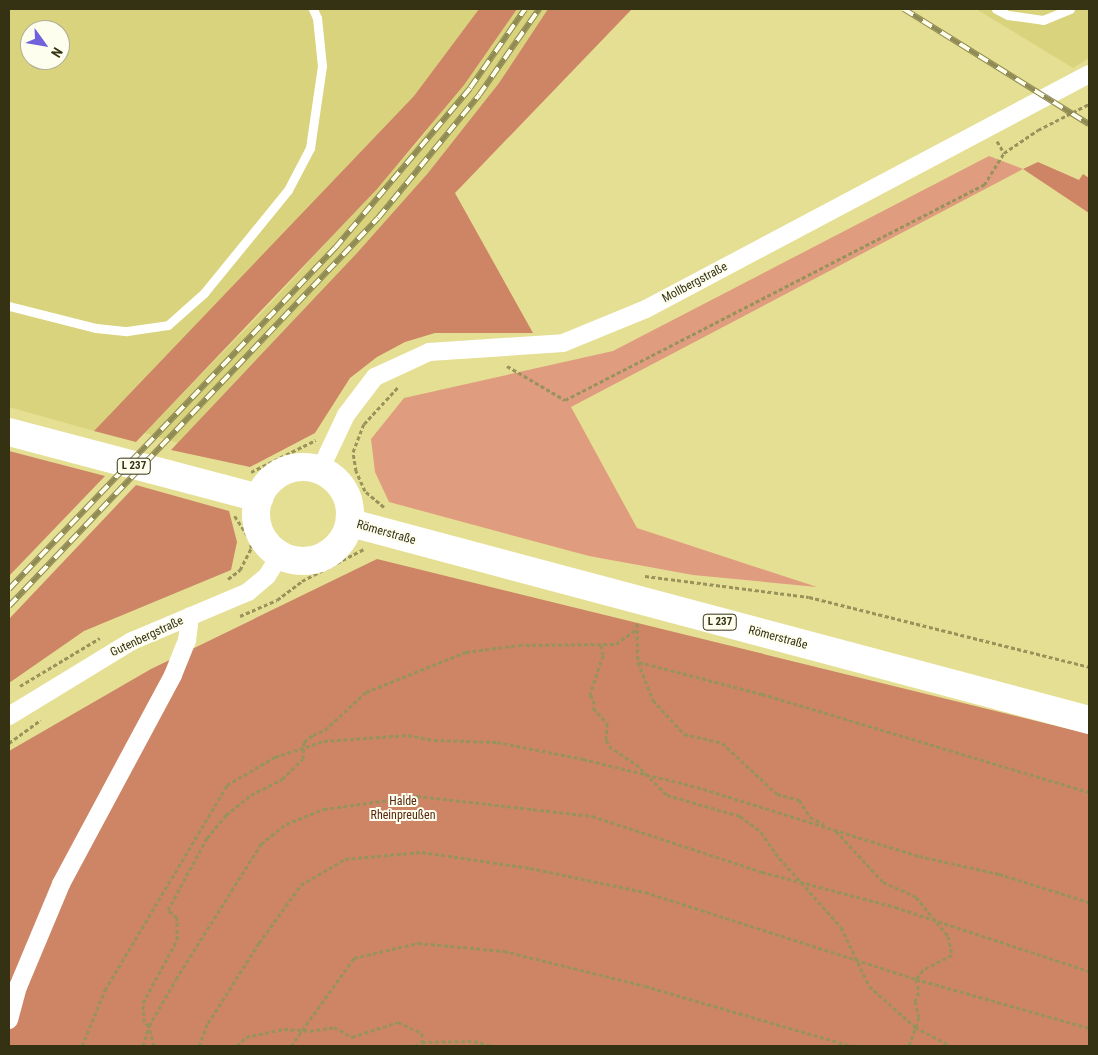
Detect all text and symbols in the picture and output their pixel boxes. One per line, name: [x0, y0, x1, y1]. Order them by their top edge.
north arrow: [20, 20, 70, 70]
text: N: [48, 45, 66, 60]
street label: Mollbergstraße: [660, 260, 730, 306]
road number: L 237: [116, 458, 152, 474]
street label: Römerstraße: [355, 518, 417, 548]
street label: Gutenbergstraße: [108, 614, 186, 660]
road number: L 237: [702, 614, 738, 630]
street label: Römerstraße: [747, 623, 809, 653]
park label: Halde Rheinpreußen: [371, 795, 435, 823]

